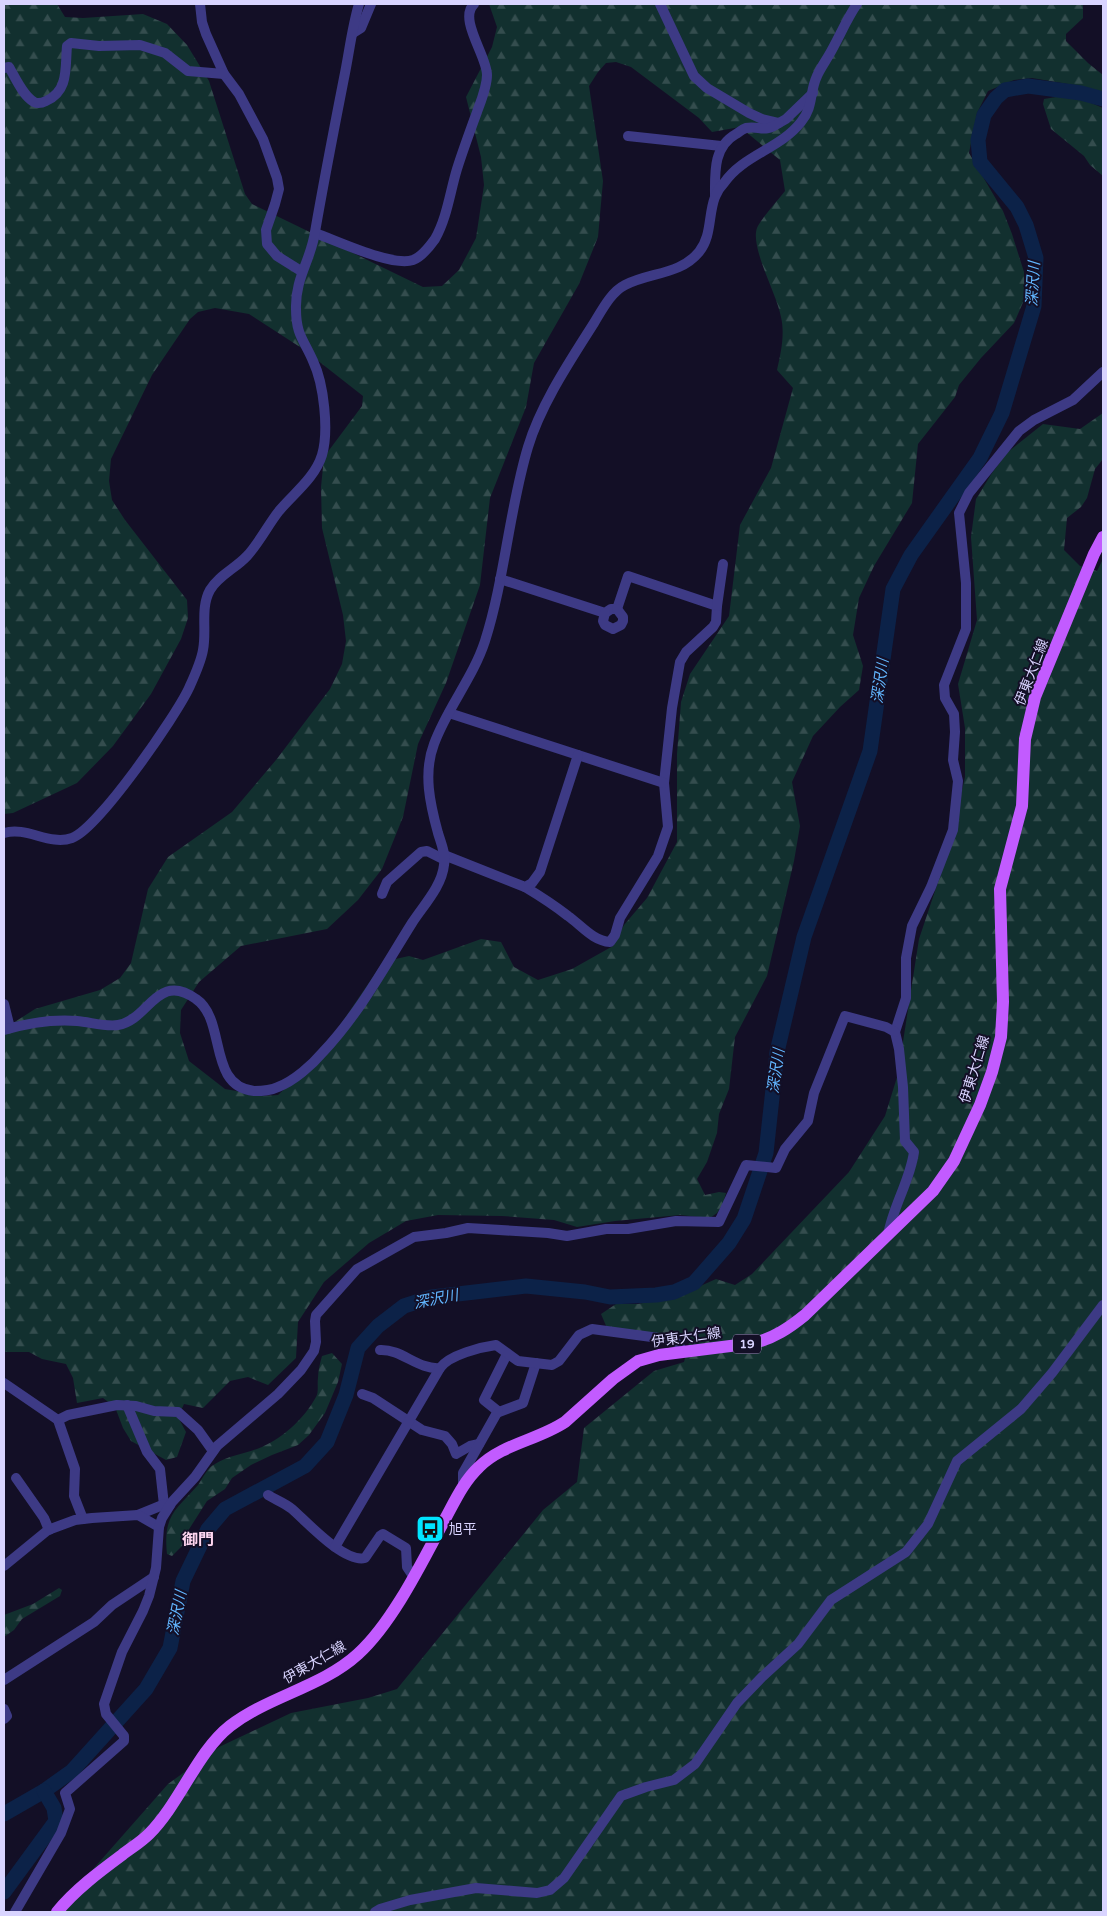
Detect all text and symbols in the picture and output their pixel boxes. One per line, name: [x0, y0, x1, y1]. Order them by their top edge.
water label: 深沢川: [1023, 259, 1043, 307]
street label: 伊東大仁線: [1011, 636, 1052, 708]
water label: 深沢川: [868, 655, 892, 705]
street label: 伊東大仁線: [956, 1033, 993, 1105]
water label: 深沢川: [764, 1045, 788, 1095]
water label: 深沢川: [412, 1285, 462, 1312]
street label: 伊東大仁線: [650, 1324, 722, 1351]
road number: 19: [733, 1335, 761, 1354]
bus stop icon: 旭平: [415, 1514, 445, 1544]
place label: 旭平: [449, 1521, 477, 1538]
district label: 御門: [182, 1530, 214, 1550]
water label: 深沢川: [164, 1587, 191, 1637]
street label: 伊東大仁線: [280, 1638, 349, 1687]

